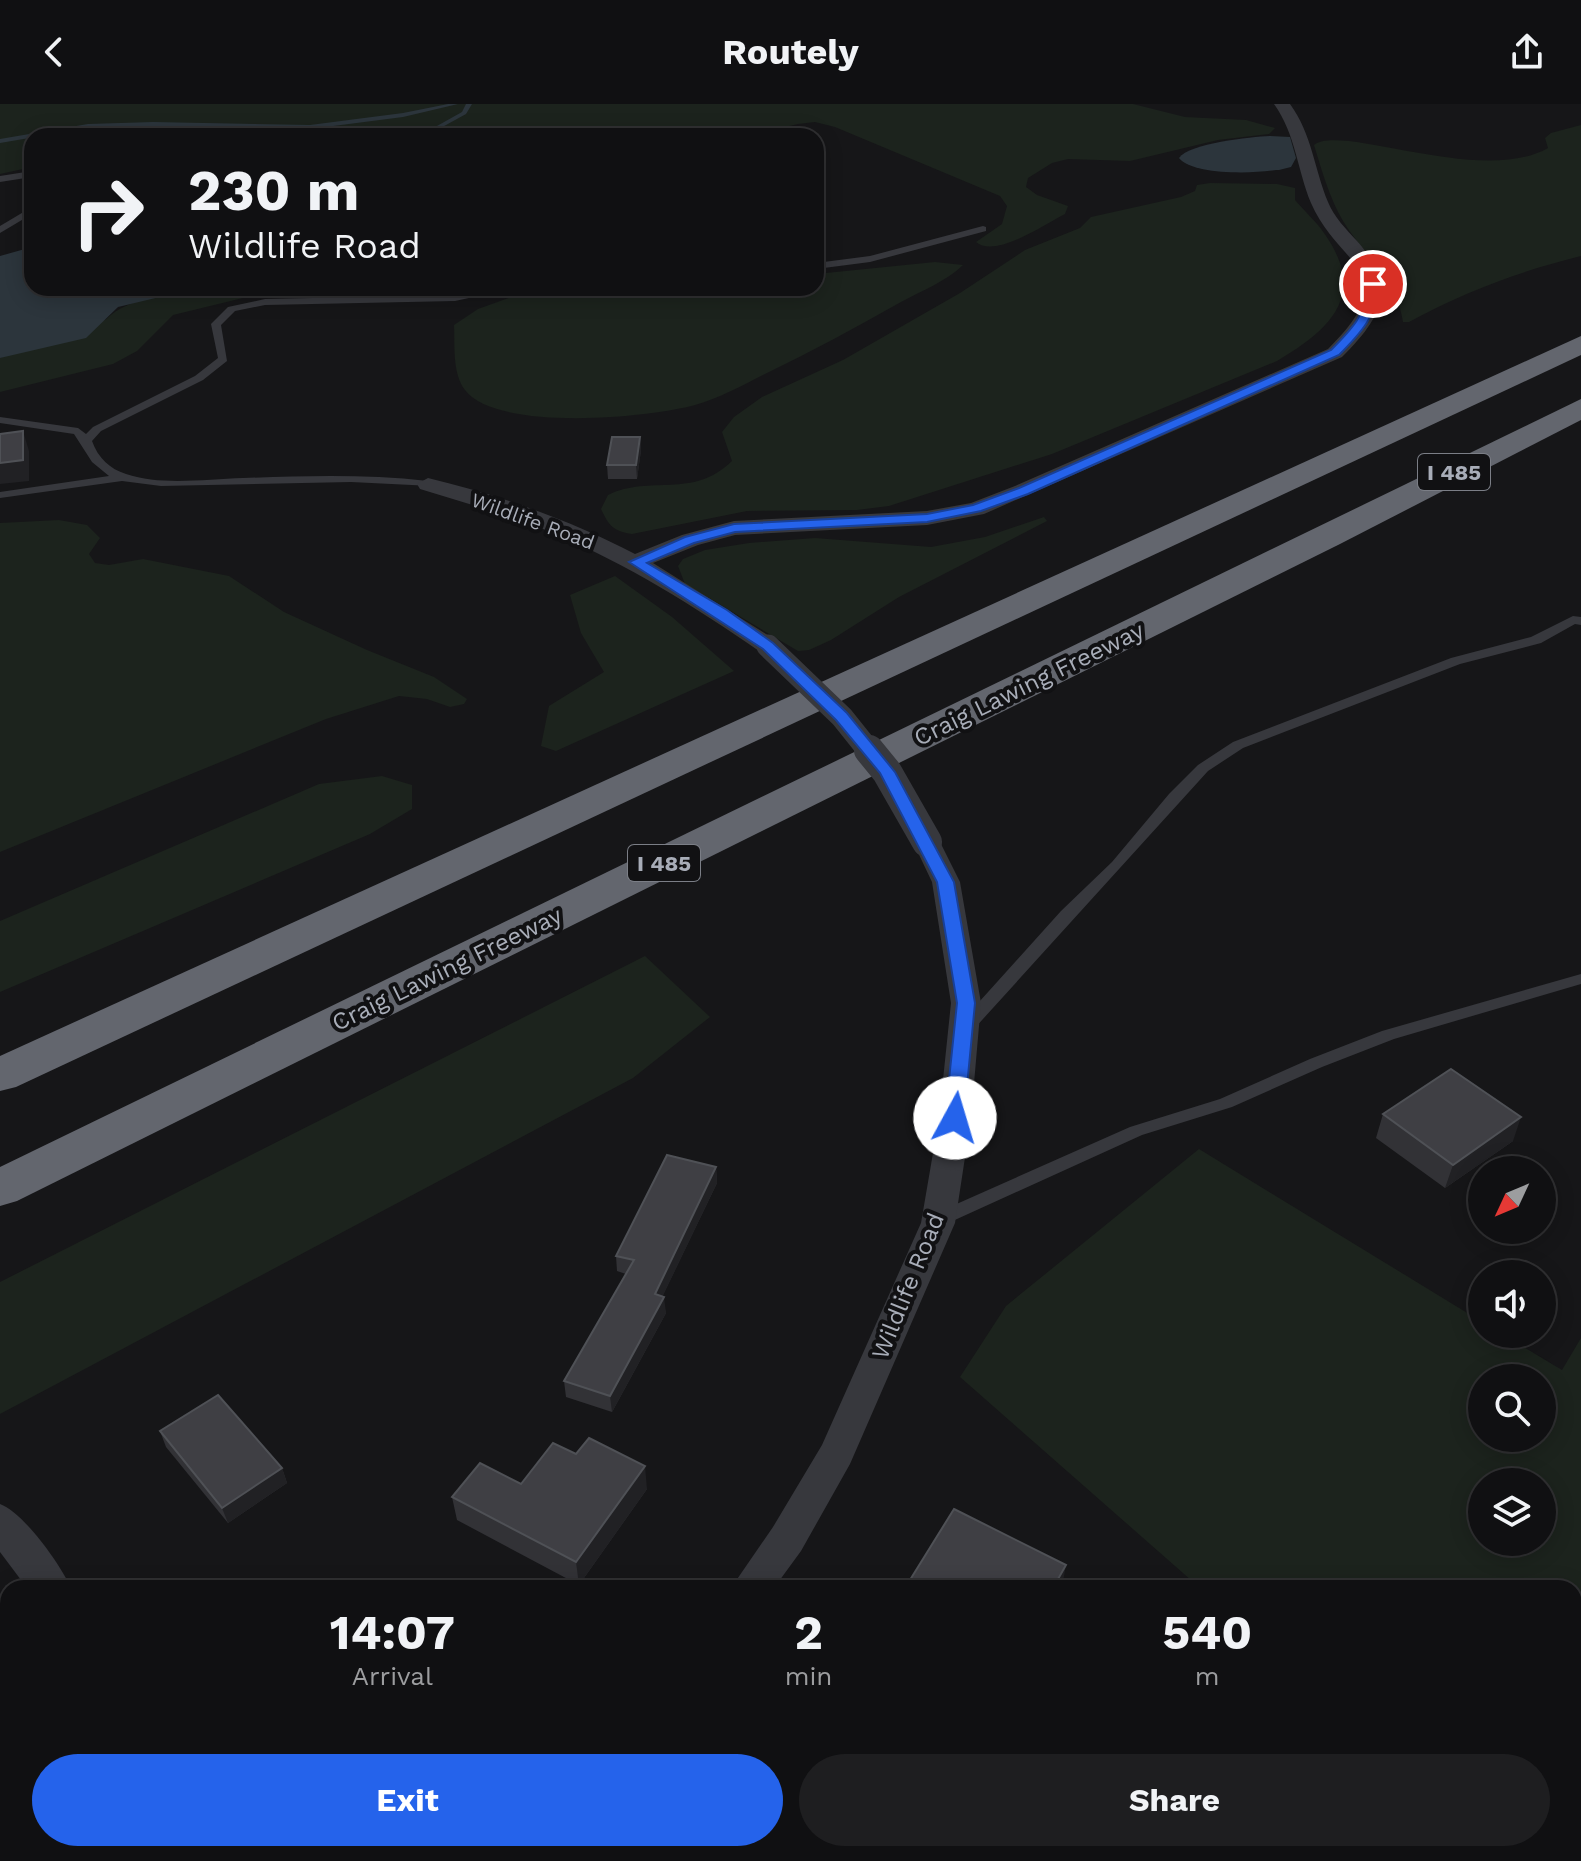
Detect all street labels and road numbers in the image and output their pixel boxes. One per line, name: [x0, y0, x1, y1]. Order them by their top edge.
road number: I 485: [1418, 454, 1490, 490]
street label: Wildlife Road: [468, 488, 598, 554]
street label: Craig Lawing Freeway: [909, 616, 1149, 752]
road number: I 485: [628, 845, 700, 881]
street label: Craig Lawing Freeway: [327, 901, 567, 1037]
street label: Wildlife Road: [866, 1209, 950, 1363]

